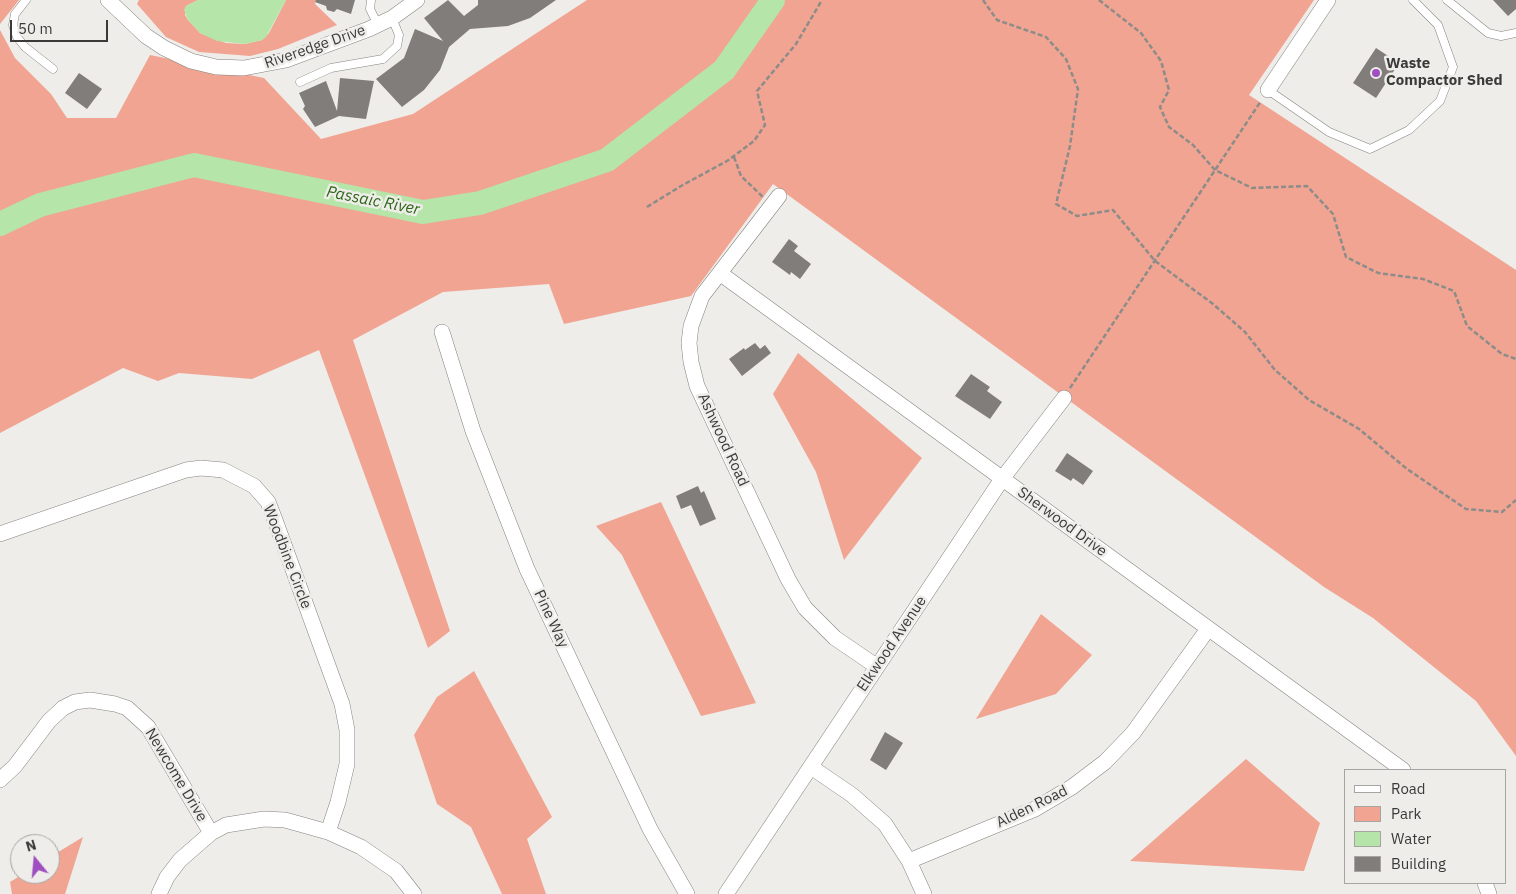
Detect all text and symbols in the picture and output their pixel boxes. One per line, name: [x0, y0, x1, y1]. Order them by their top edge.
scale bar: [12, 10, 110, 42]
text: 50 m: [18, 19, 53, 38]
street label: Riveredge Drive: [262, 21, 368, 73]
place label: Waste Compactor Shed: [1386, 55, 1503, 90]
marker: Waste Compactor Shed: [1370, 67, 1382, 79]
water label: Passaic River: [325, 183, 421, 219]
street label: Ashwood Road: [694, 391, 752, 489]
street label: Sherwood Drive: [1014, 483, 1110, 561]
street label: Woodbine Circle: [259, 503, 315, 611]
street label: Pine Way: [530, 587, 572, 651]
street label: Elkwood Avenue: [853, 593, 931, 695]
street label: Newcome Drive: [141, 725, 211, 825]
legend: [1344, 769, 1506, 884]
text: Road: [1391, 779, 1426, 798]
street label: Alden Road: [993, 782, 1071, 832]
text: Park: [1391, 804, 1421, 823]
text: Water: [1391, 829, 1431, 848]
north arrow: [10, 834, 60, 884]
text: N: [23, 836, 38, 856]
text: Building: [1391, 854, 1446, 873]

